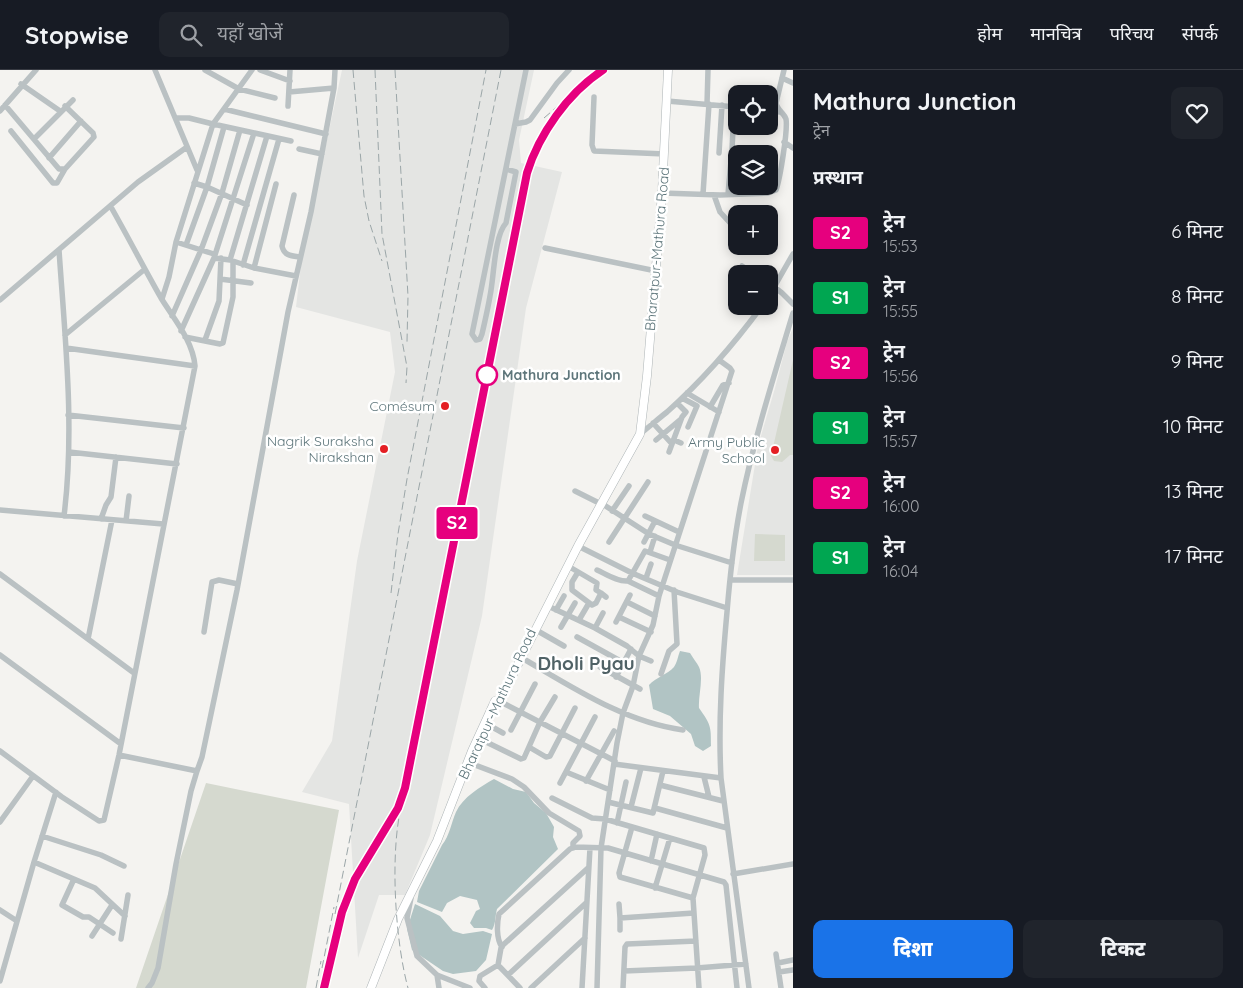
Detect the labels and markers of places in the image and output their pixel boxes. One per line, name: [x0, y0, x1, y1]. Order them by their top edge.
marker: Mathura Junction: [476, 364, 498, 386]
place label: Mathura Junction: [502, 366, 621, 384]
place label: Comésum: [369, 397, 435, 415]
marker: Comésum: [439, 400, 451, 412]
place label: Nagrik Suraksha Nirakshan: [267, 432, 374, 466]
place label: Army Public School: [688, 433, 765, 467]
marker: Nagrik Suraksha Nirakshan: [378, 443, 390, 455]
marker: Army Public School: [769, 444, 781, 456]

